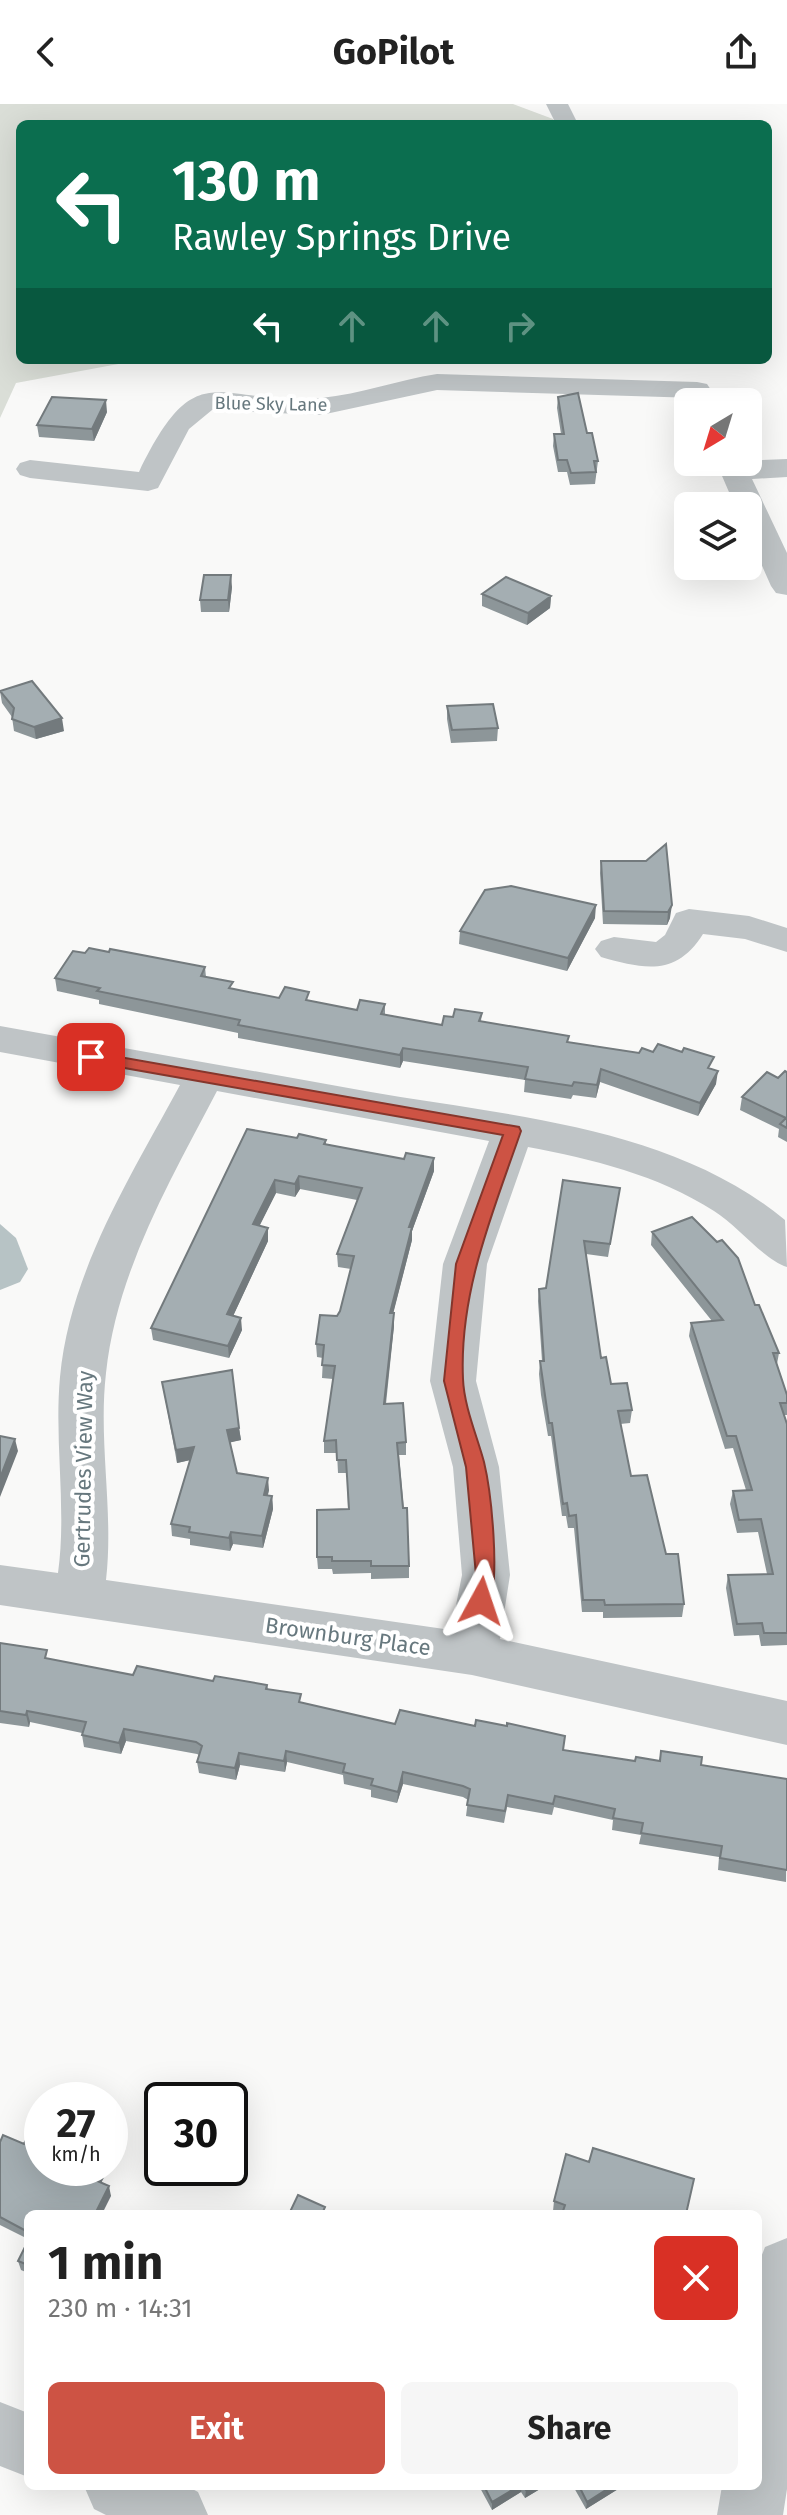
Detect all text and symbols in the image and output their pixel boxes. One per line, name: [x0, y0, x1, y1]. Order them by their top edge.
icon: back: [24, 30, 68, 74]
text: GoPilot: [333, 30, 454, 74]
icon: share: [719, 30, 763, 74]
text: 130 m: [172, 148, 320, 215]
icon: left: [40, 152, 144, 256]
text: Rawley Springs Drive: [172, 216, 511, 260]
icon: left: [246, 304, 290, 348]
icon: ahead: [330, 304, 374, 348]
icon: ahead: [414, 304, 458, 348]
icon: right: [498, 304, 542, 348]
north arrow: [674, 388, 762, 476]
map controls: [674, 388, 762, 580]
street label: Blue Sky Lane: [214, 392, 328, 416]
button: layers: [674, 492, 762, 580]
pin: [57, 1023, 125, 1091]
icon: arrive: [69, 1035, 113, 1079]
street label: Gertrudes View Way: [68, 1370, 99, 1568]
position arrow: [439, 1559, 523, 1643]
street label: Brownburg Place: [263, 1612, 432, 1661]
speed limit sign: 30: [144, 2082, 248, 2186]
text: 27: [57, 2100, 96, 2148]
text: km/h: [51, 2142, 101, 2166]
text: 1 min: [48, 2234, 163, 2292]
button: close: [654, 2236, 738, 2320]
text: 230 m · 14:31: [48, 2293, 193, 2324]
button: Exit: [48, 2382, 385, 2474]
button: Share: [401, 2382, 738, 2474]

